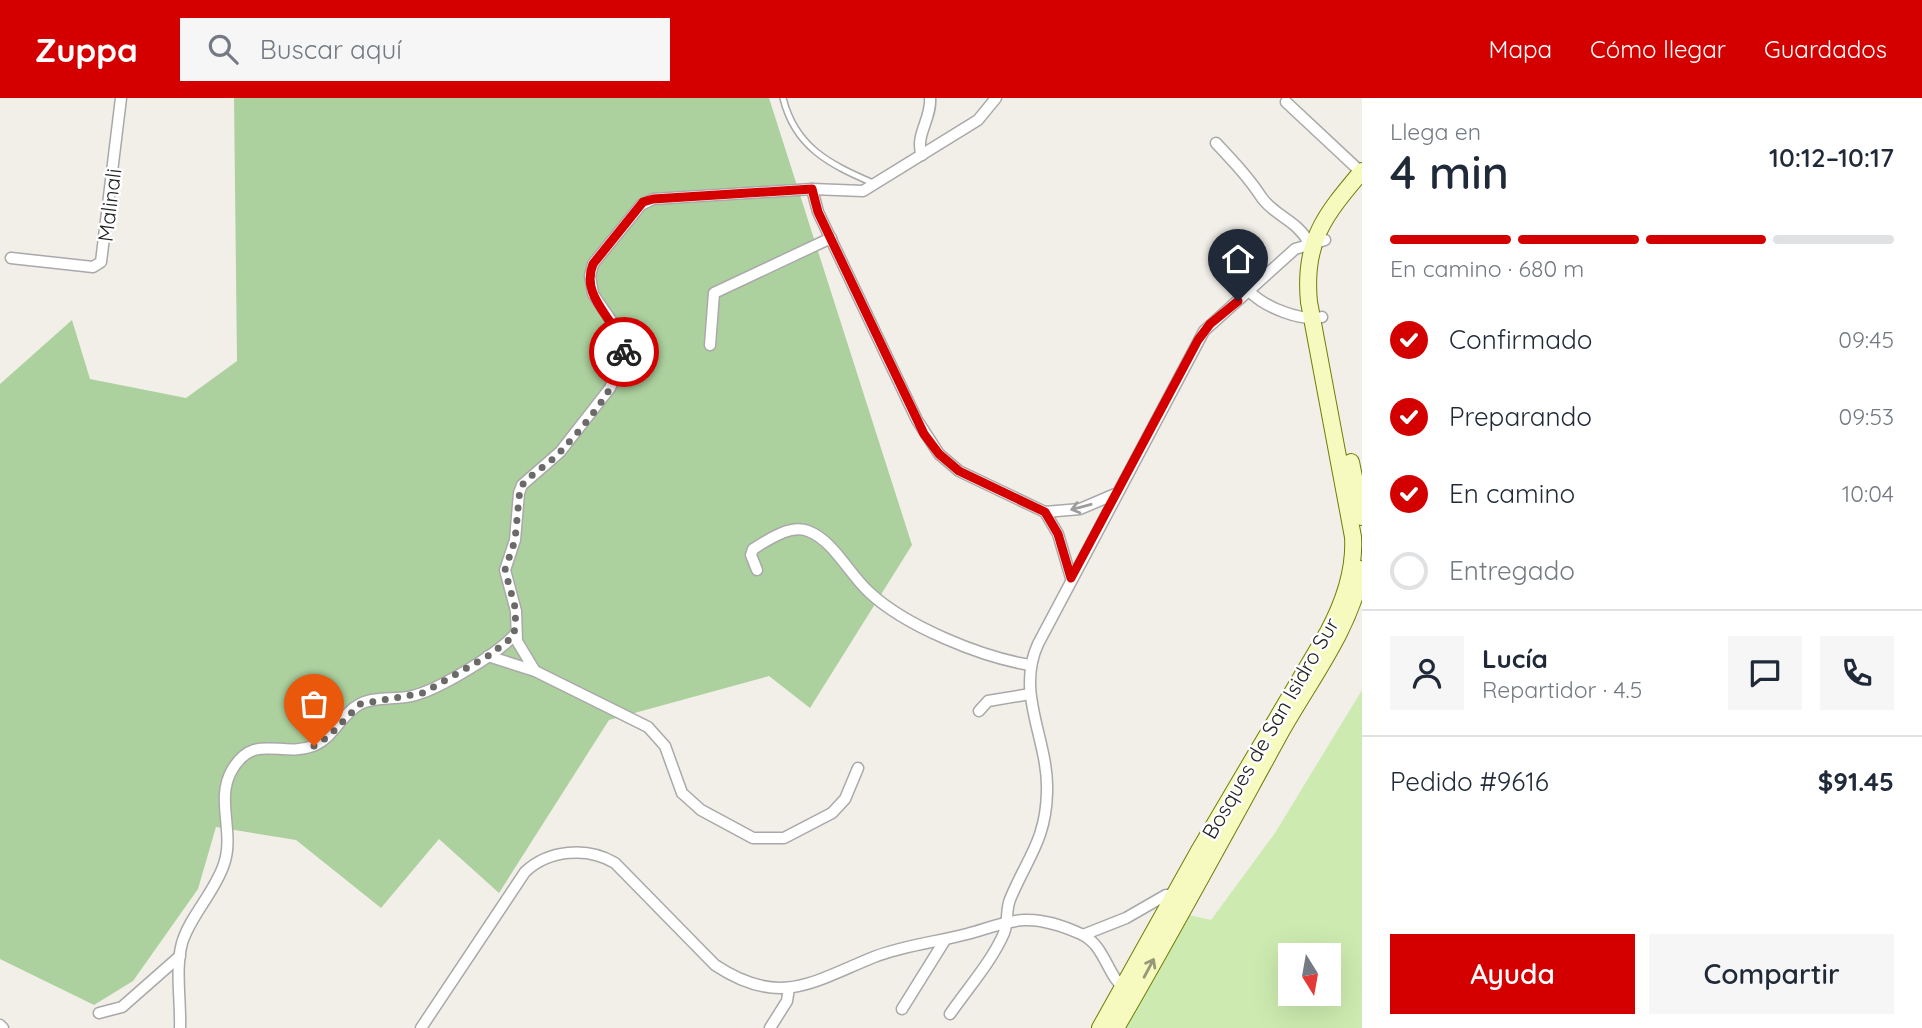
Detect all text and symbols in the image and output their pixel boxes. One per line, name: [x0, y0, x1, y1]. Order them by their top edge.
search box: [180, 18, 670, 81]
text: Zuppa: [35, 29, 138, 70]
icon: search: [204, 30, 242, 68]
text: Buscar aquí: [260, 33, 402, 66]
text: Mapa: [1489, 34, 1552, 64]
text: Cómo llegar: [1590, 34, 1726, 64]
text: Guardados: [1764, 34, 1887, 64]
text: Llega en: [1390, 117, 1481, 146]
text: 10:12–10:17: [1769, 141, 1894, 174]
text: 4 min: [1390, 143, 1509, 201]
street label: Malinali: [92, 167, 126, 243]
pin: [1208, 229, 1268, 301]
icon: home: [1219, 240, 1257, 278]
text: En camino · 680 m: [1390, 254, 1584, 283]
courier: [589, 317, 659, 387]
icon: check: [1390, 321, 1428, 359]
text: Confirmado: [1449, 323, 1593, 356]
text: 09:45: [1838, 325, 1894, 354]
icon: bike: [605, 333, 643, 371]
icon: check: [1390, 398, 1428, 436]
text: Preparando: [1449, 400, 1592, 433]
text: 09:53: [1839, 402, 1894, 431]
icon: check: [1390, 475, 1428, 513]
text: En camino: [1449, 477, 1575, 510]
text: 10:04: [1842, 479, 1894, 508]
one-way arrow: [1071, 502, 1093, 515]
text: Entregado: [1449, 554, 1575, 587]
street label: Bosques de San Isidro Sur: [1196, 613, 1344, 843]
button: person: [1390, 636, 1464, 710]
button: chat: [1728, 636, 1802, 710]
button: phone: [1820, 636, 1894, 710]
text: Lucía: [1482, 642, 1548, 675]
pin: [284, 674, 344, 746]
text: Repartidor · 4.5: [1482, 675, 1642, 704]
icon: bag: [295, 685, 333, 723]
text: Pedido #9616: [1390, 765, 1549, 798]
text: $91.45: [1818, 765, 1894, 798]
button: Ayuda: [1390, 934, 1635, 1014]
button: Compartir: [1649, 934, 1894, 1014]
north arrow: [1278, 943, 1340, 1006]
map controls: [1278, 943, 1341, 1006]
one-way arrow: [1142, 959, 1156, 979]

